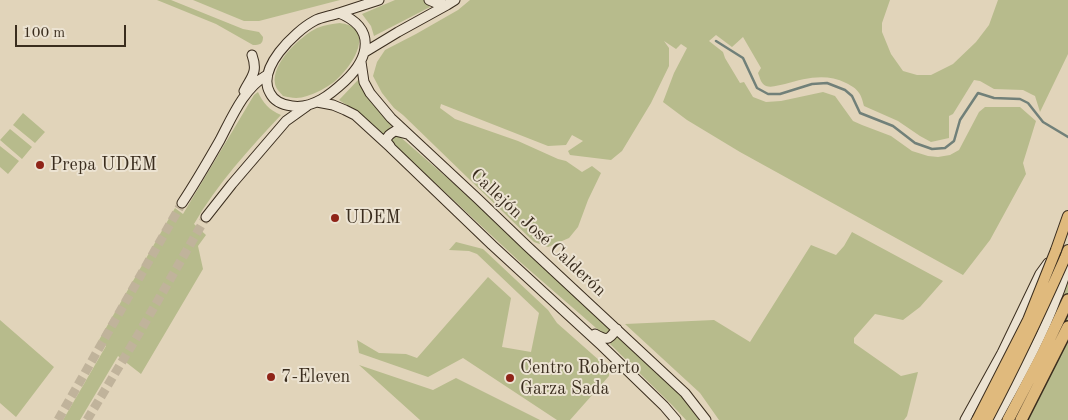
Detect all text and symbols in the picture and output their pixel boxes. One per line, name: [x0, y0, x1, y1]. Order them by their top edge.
scale bar: [18, 15, 129, 47]
text: 100 m: [23, 26, 65, 41]
place label: Prepa UDEM: [50, 154, 157, 176]
marker: Prepa UDEM: [34, 159, 46, 171]
street label: Callejón José Calderón: [466, 165, 610, 301]
place label: UDEM: [345, 207, 401, 229]
marker: UDEM: [329, 212, 341, 224]
place label: Centro Roberto Garza Sada: [520, 357, 640, 399]
place label: 7-Eleven: [281, 366, 350, 388]
marker: 7-Eleven: [265, 371, 277, 383]
marker: Centro Roberto Garza Sada: [504, 372, 516, 384]

